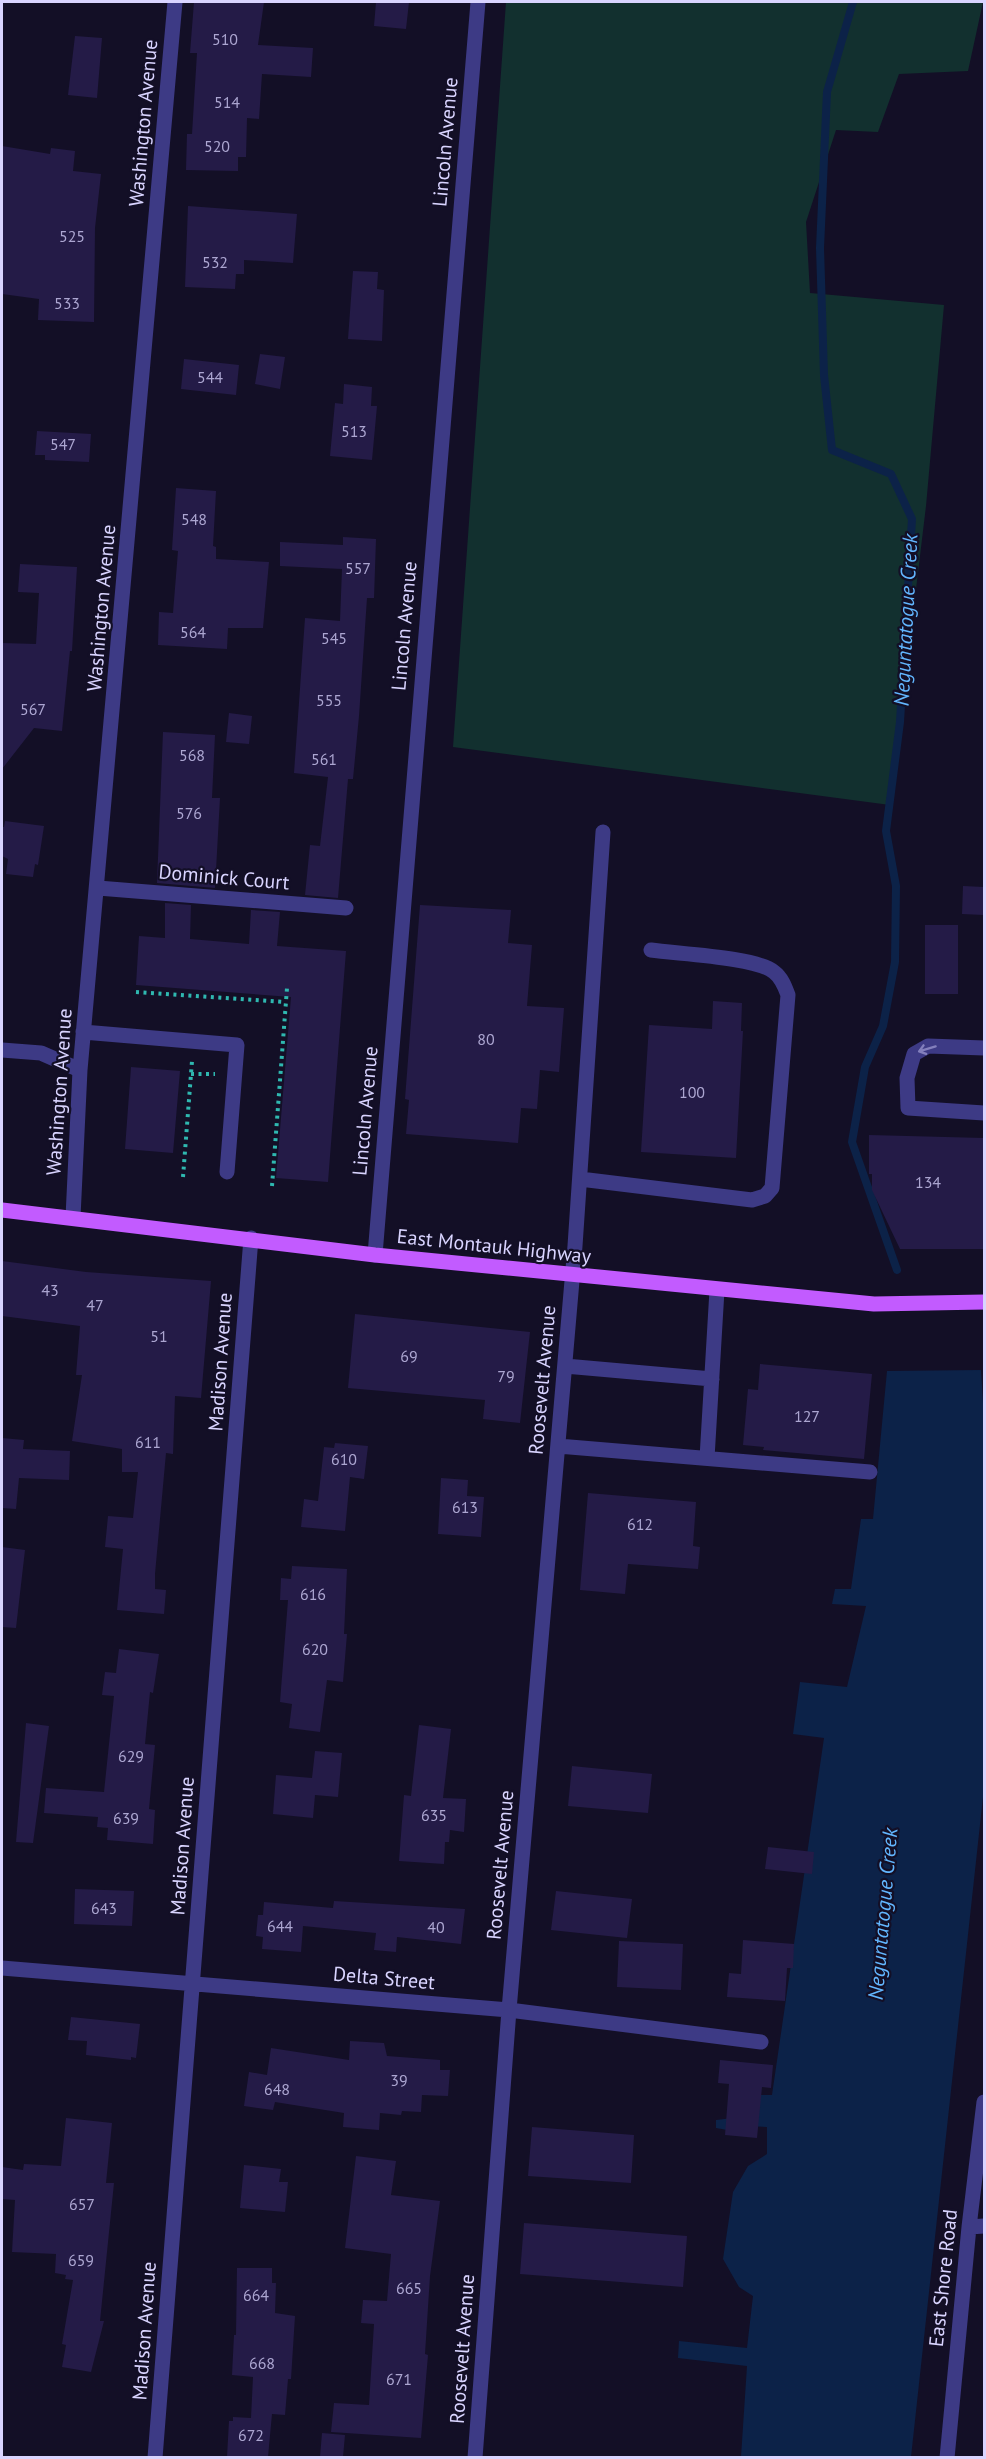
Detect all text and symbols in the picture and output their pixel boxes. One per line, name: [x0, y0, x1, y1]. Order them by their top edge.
house number: 510: [212, 29, 238, 49]
street label: Washington Avenue: [123, 38, 163, 208]
street label: Lincoln Avenue: [426, 76, 464, 208]
house number: 514: [214, 92, 240, 112]
house number: 520: [204, 136, 230, 156]
house number: 525: [59, 226, 85, 246]
house number: 532: [202, 252, 228, 272]
house number: 533: [54, 293, 80, 313]
house number: 544: [197, 367, 223, 387]
house number: 513: [341, 421, 367, 441]
house number: 547: [50, 434, 76, 454]
house number: 548: [181, 509, 207, 529]
street label: Washington Avenue: [81, 523, 121, 693]
water label: Neguntatogue Creek: [888, 532, 924, 707]
house number: 557: [345, 558, 371, 578]
street label: Lincoln Avenue: [385, 560, 423, 692]
house number: 564: [180, 622, 206, 642]
house number: 545: [321, 628, 347, 648]
house number: 555: [316, 690, 342, 710]
house number: 567: [20, 699, 46, 719]
house number: 568: [179, 745, 205, 765]
house number: 561: [311, 749, 337, 769]
house number: 576: [176, 803, 202, 823]
street label: Dominick Court: [157, 858, 291, 896]
street label: Washington Avenue: [40, 1008, 78, 1176]
house number: 80: [477, 1029, 495, 1049]
one-way arrow: [918, 1044, 937, 1055]
street label: Lincoln Avenue: [346, 1045, 384, 1177]
house number: 100: [679, 1082, 705, 1102]
house number: 134: [915, 1172, 941, 1192]
street label: East Montauk Highway: [396, 1223, 593, 1269]
house number: 43: [41, 1280, 59, 1300]
street label: Madison Avenue: [202, 1292, 238, 1432]
house number: 47: [86, 1295, 104, 1315]
street label: Roosevelt Avenue: [523, 1304, 561, 1456]
house number: 51: [150, 1326, 168, 1346]
house number: 69: [400, 1346, 418, 1366]
house number: 79: [497, 1366, 515, 1386]
house number: 127: [794, 1406, 820, 1426]
house number: 611: [135, 1432, 161, 1452]
house number: 610: [331, 1449, 357, 1469]
house number: 613: [452, 1497, 478, 1517]
house number: 612: [627, 1514, 653, 1534]
house number: 616: [300, 1584, 326, 1604]
house number: 620: [302, 1639, 328, 1659]
house number: 629: [118, 1746, 144, 1766]
street label: Madison Avenue: [164, 1776, 200, 1916]
street label: Roosevelt Avenue: [481, 1789, 519, 1941]
house number: 635: [421, 1805, 447, 1825]
house number: 639: [113, 1808, 139, 1828]
water label: Neguntatogue Creek: [862, 1825, 904, 2001]
house number: 643: [91, 1898, 117, 1918]
house number: 644: [267, 1916, 293, 1936]
house number: 40: [427, 1917, 445, 1937]
street label: Delta Street: [332, 1961, 436, 1995]
house number: 39: [390, 2070, 408, 2090]
house number: 648: [264, 2079, 290, 2099]
house number: 657: [69, 2194, 95, 2214]
street label: East Shore Road: [923, 2208, 963, 2348]
house number: 659: [68, 2250, 94, 2270]
street label: Madison Avenue: [126, 2261, 162, 2401]
street label: Roosevelt Avenue: [444, 2273, 480, 2425]
house number: 665: [396, 2278, 422, 2298]
house number: 664: [243, 2285, 269, 2305]
house number: 668: [249, 2353, 275, 2373]
house number: 671: [386, 2369, 412, 2389]
house number: 672: [238, 2425, 264, 2445]

